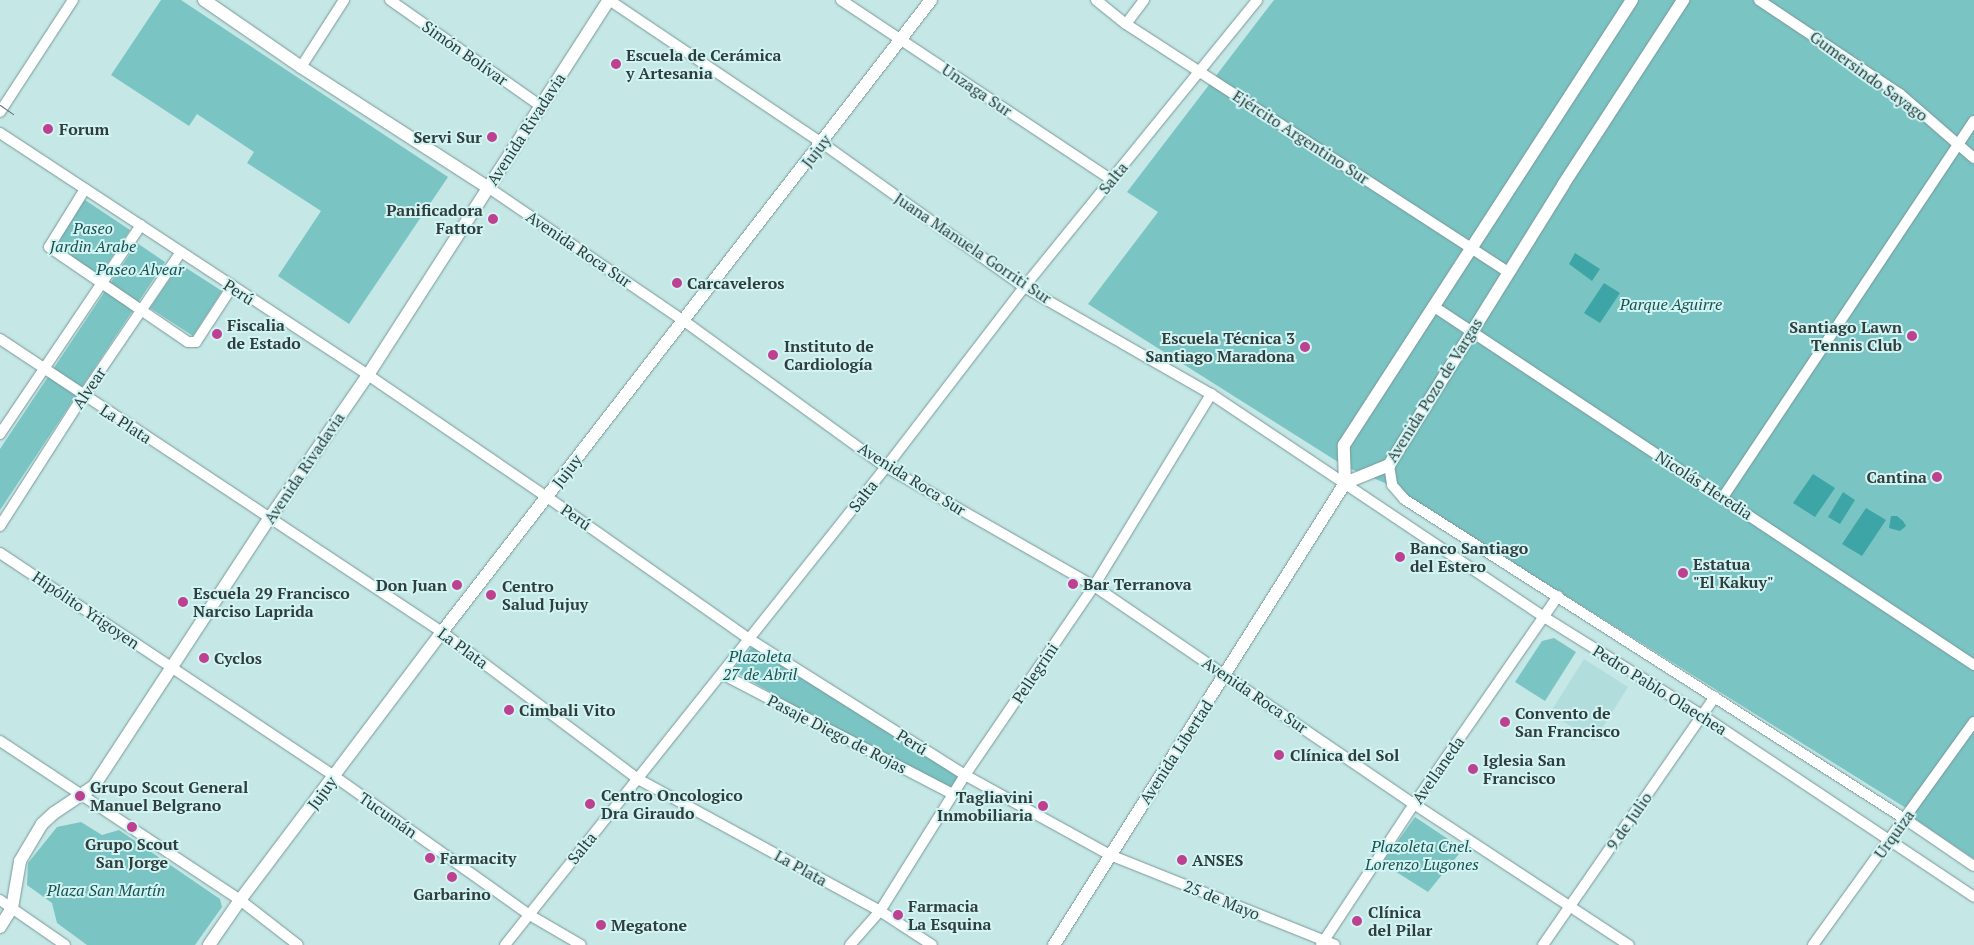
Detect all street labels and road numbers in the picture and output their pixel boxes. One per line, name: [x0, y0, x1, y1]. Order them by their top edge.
street label: Simón Bolívar: [418, 16, 512, 90]
street label: Gumersindo Sayago: [1806, 27, 1932, 125]
street label: Unzaga Sur: [938, 60, 1016, 120]
street label: Avenida Rivadavia: [483, 69, 569, 189]
street label: Ejército Argentino Sur: [1229, 86, 1373, 188]
street label: Jujuy: [797, 131, 835, 171]
street label: Salta: [1094, 158, 1132, 198]
street label: Juana Manuela Gorriti Sur: [891, 188, 1055, 308]
street label: Avenida Roca Sur: [523, 207, 635, 291]
street label: Perú: [220, 275, 258, 309]
street label: Avenida Pozo de Vargas: [1382, 314, 1486, 466]
street label: Alvear: [68, 364, 110, 412]
street label: La Plata: [97, 400, 155, 448]
street label: Avenida Rivadavia: [260, 409, 348, 527]
street label: Avenida Roca Sur: [855, 438, 969, 520]
street label: Nicolás Heredia: [1652, 446, 1756, 524]
street label: Jujuy: [548, 451, 586, 491]
street label: Salta: [845, 476, 881, 516]
street label: Perú: [557, 500, 595, 534]
street label: Hipólito Yrigoyen: [29, 567, 143, 653]
street label: La Plata: [434, 623, 492, 673]
street label: Pellegrini: [1008, 639, 1062, 707]
street label: Pedro Pablo Olaechea: [1589, 641, 1731, 739]
street label: Avenida Roca Sur: [1199, 653, 1311, 737]
street label: Pasaje Diego de Rojas: [764, 691, 910, 777]
street label: Avenida Libertad: [1135, 696, 1217, 808]
street label: Perú: [893, 725, 931, 759]
street label: Avellaneda: [1408, 733, 1468, 807]
street label: Jujuy: [303, 773, 341, 813]
street label: Tucumán: [355, 788, 421, 842]
street label: 9 de Julio: [1602, 788, 1656, 854]
street label: Urquiza: [1870, 806, 1918, 862]
street label: Salta: [563, 828, 601, 868]
street label: La Plata: [771, 846, 831, 890]
street label: 25 de Mayo: [1181, 876, 1263, 924]

